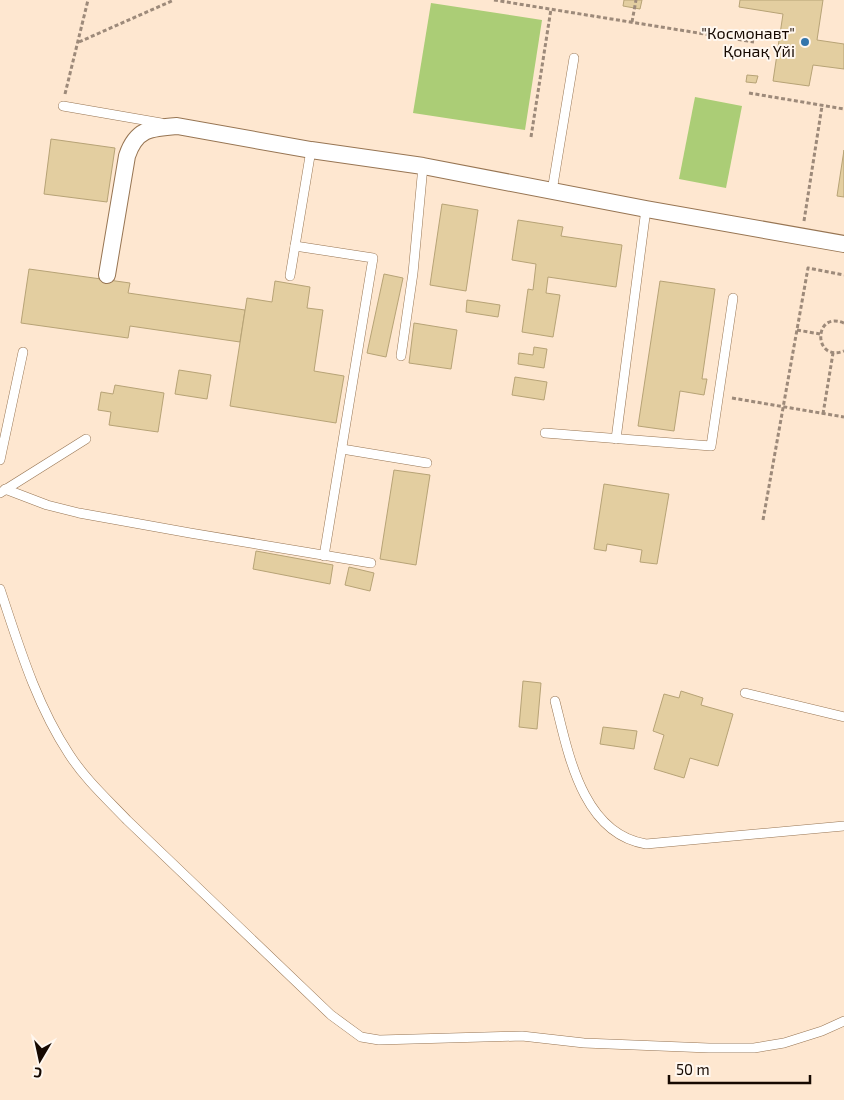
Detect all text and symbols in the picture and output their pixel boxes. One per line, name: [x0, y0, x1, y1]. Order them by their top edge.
place label: "Космонавт" Қонақ Үйі: [701, 23, 795, 60]
marker: "Космонавт" Қонақ Үйі: [799, 36, 811, 48]
north arrow: [15, 1035, 65, 1085]
scale bar: [669, 1052, 810, 1084]
text: 50 m: [676, 1060, 710, 1078]
text: С: [32, 1064, 43, 1082]

